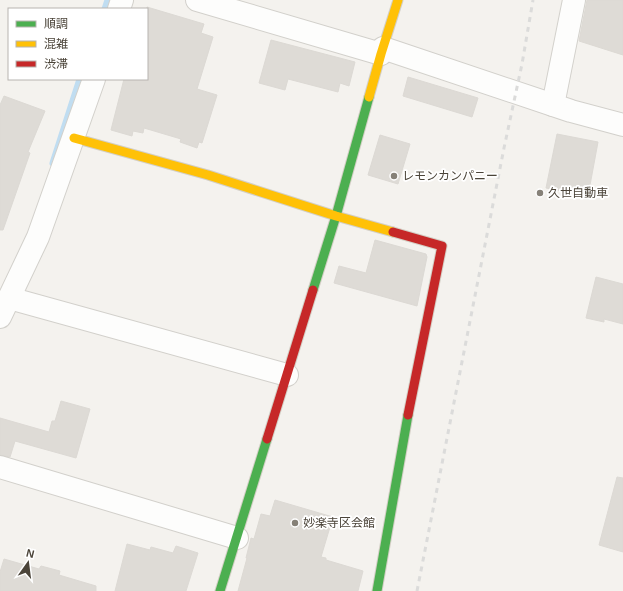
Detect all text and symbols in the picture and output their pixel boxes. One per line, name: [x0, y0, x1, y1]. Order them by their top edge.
legend: [8, 8, 148, 80]
text: 順調: [44, 17, 68, 31]
text: 混雑: [44, 37, 68, 51]
text: 渋滞: [44, 57, 68, 71]
place label: レモンカンパニー: [402, 169, 498, 183]
marker: レモンカンパニー: [389, 171, 399, 181]
place label: 久世自動車: [548, 186, 608, 200]
marker: 久世自動車: [535, 188, 545, 198]
place label: 妙楽寺区会館: [303, 516, 375, 530]
marker: 妙楽寺区会館: [290, 518, 300, 528]
north arrow: [8, 543, 48, 583]
text: N: [25, 547, 36, 560]

